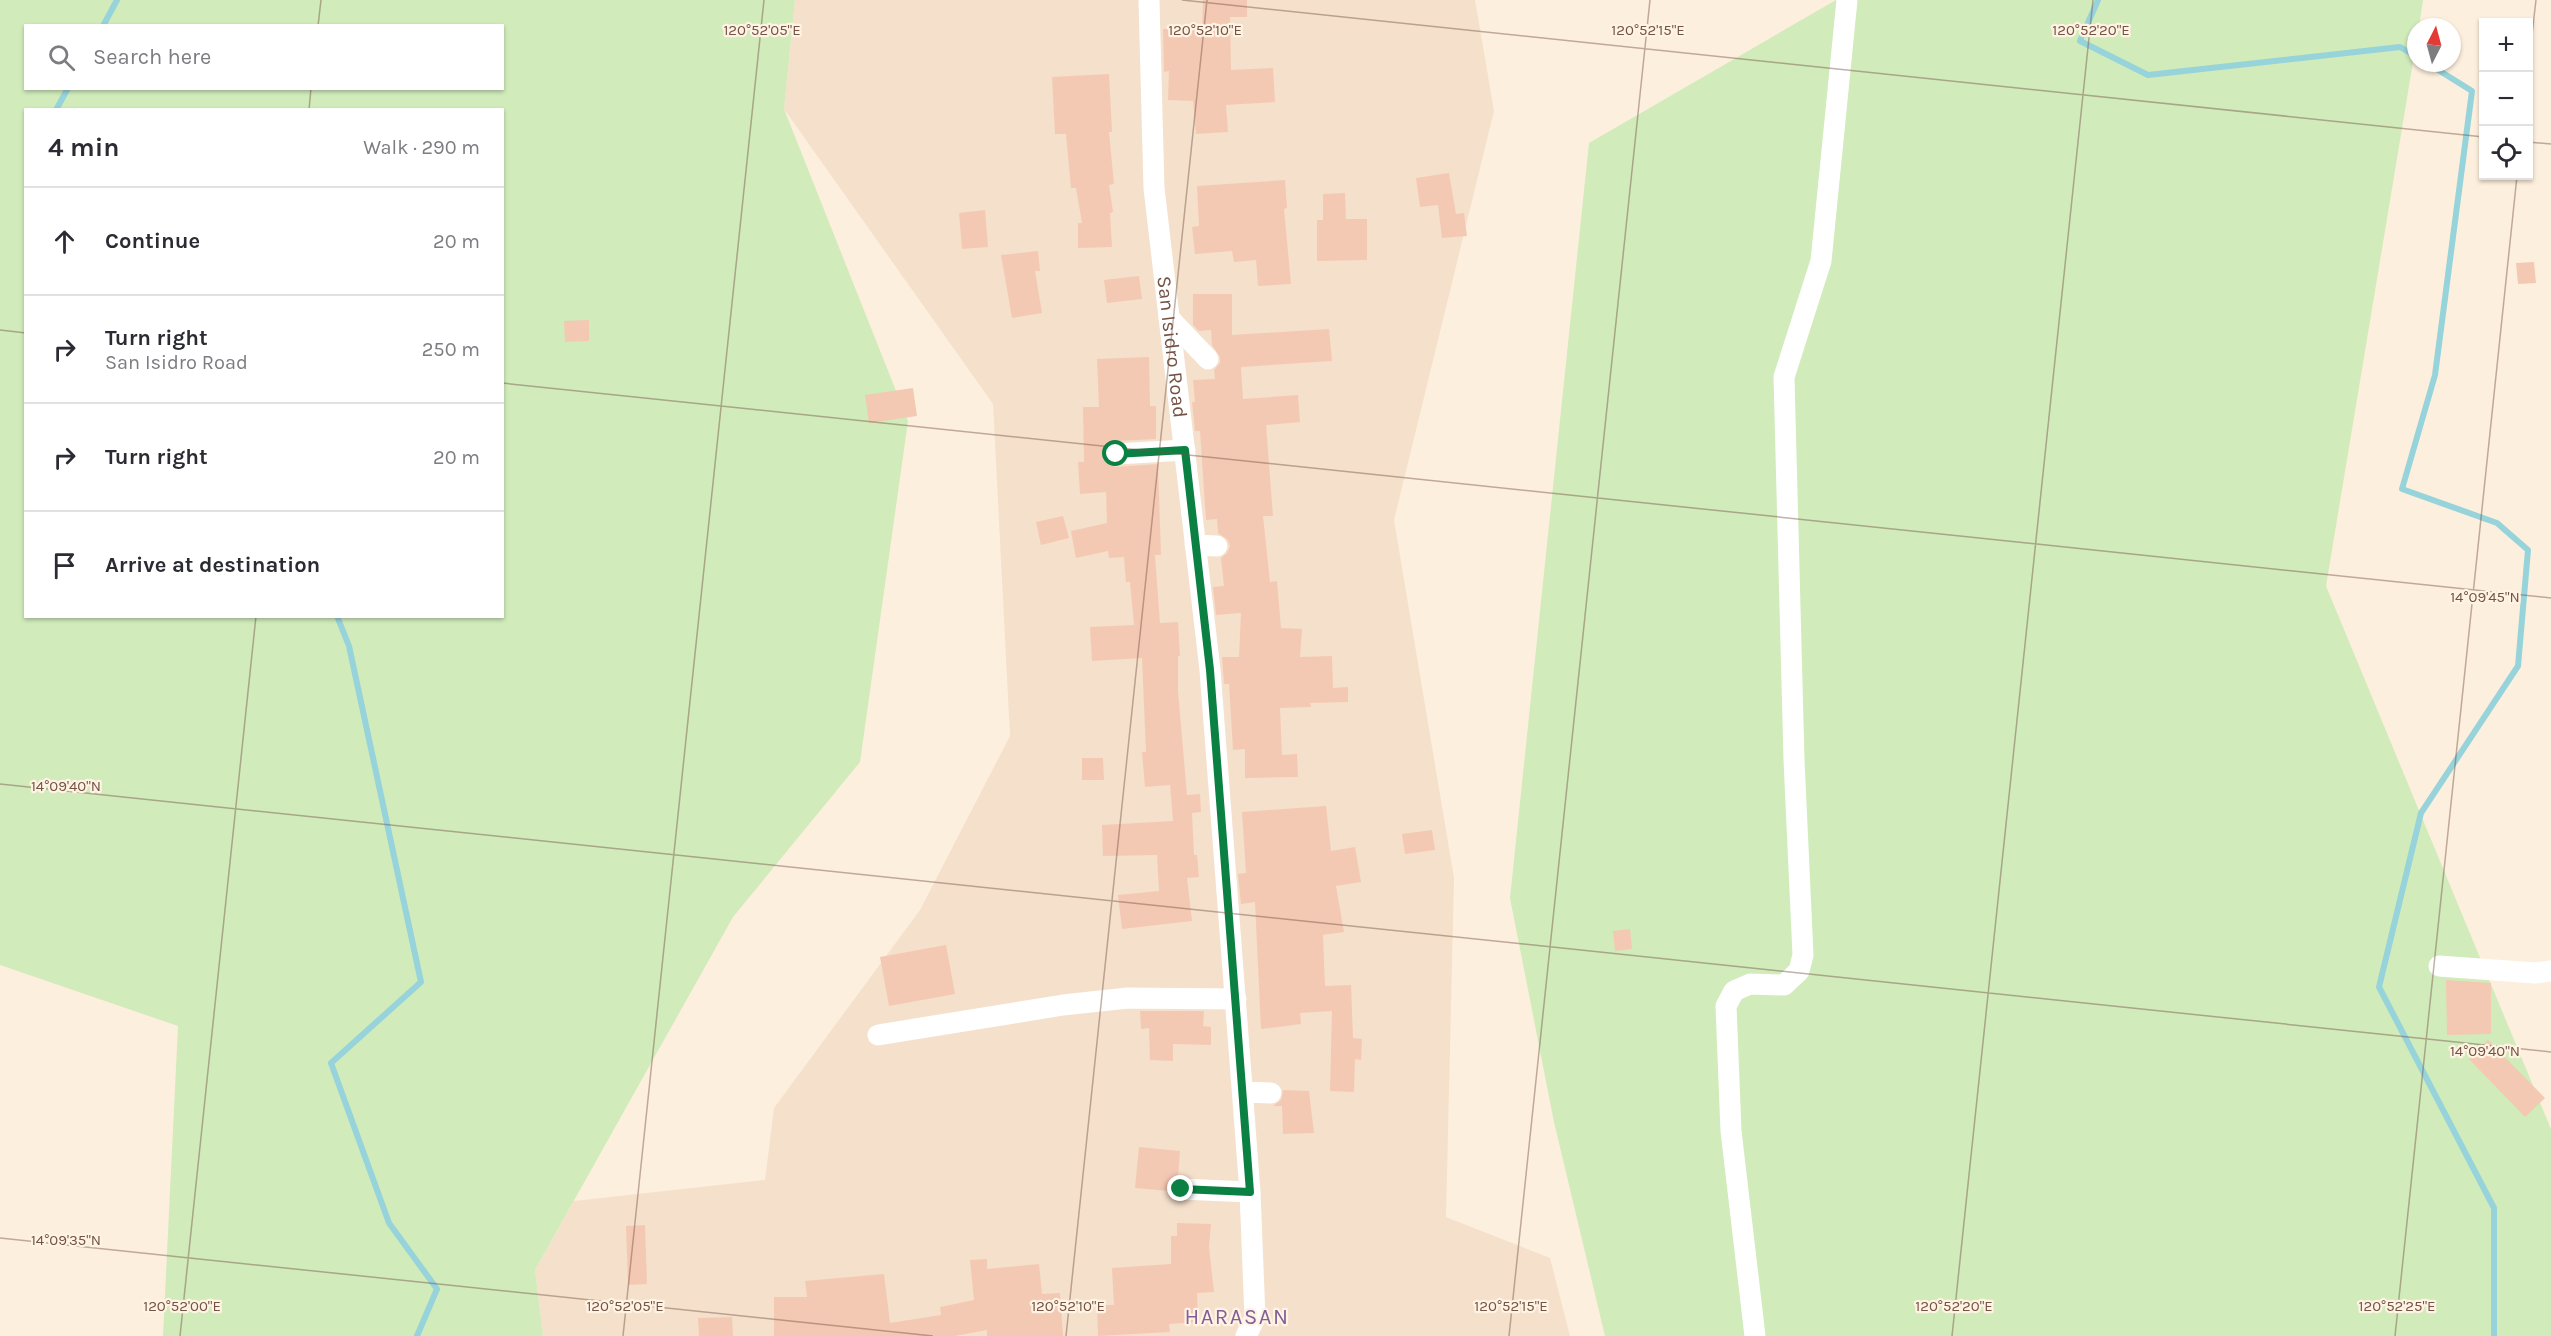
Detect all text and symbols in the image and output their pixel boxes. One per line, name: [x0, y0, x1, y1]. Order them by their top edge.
north arrow: [2407, 18, 2461, 72]
map controls: [2479, 18, 2533, 180]
button: +: [2479, 18, 2533, 72]
text: 120°52'05"E: [723, 21, 801, 39]
text: 120°52'10"E: [1168, 21, 1242, 39]
text: 120°52'15"E: [1611, 21, 1685, 39]
text: 120°52'20"E: [2052, 21, 2130, 39]
search box: [24, 24, 504, 90]
icon: search: [45, 41, 78, 74]
text: Search here: [93, 44, 211, 70]
button: −: [2479, 72, 2533, 126]
button: locate: [2479, 126, 2533, 180]
text: 4 min: [48, 132, 119, 163]
text: Walk · 290 m: [363, 136, 480, 159]
icon: ahead: [48, 225, 81, 258]
text: Continue: [105, 228, 200, 254]
text: 20 m: [433, 230, 480, 253]
street label: San Isidro Road: [1153, 275, 1192, 419]
text: Turn right: [105, 325, 208, 351]
icon: right: [48, 333, 81, 366]
text: 250 m: [422, 338, 480, 361]
text: San Isidro Road: [105, 351, 248, 374]
route start: [1102, 440, 1128, 466]
icon: right: [48, 441, 81, 474]
text: Turn right: [105, 444, 208, 470]
text: 20 m: [433, 446, 480, 469]
icon: arrive: [48, 549, 81, 582]
text: Arrive at destination: [105, 552, 320, 578]
text: 14°09'45"N: [2450, 588, 2520, 606]
text: 14°09'40"N: [31, 777, 101, 795]
text: 14°09'40"N: [2450, 1042, 2520, 1060]
route end: [1167, 1175, 1193, 1201]
text: 14°09'35"N: [31, 1231, 101, 1249]
text: 120°52'00"E: [143, 1297, 221, 1315]
text: 120°52'05"E: [586, 1297, 664, 1315]
text: 120°52'10"E: [1031, 1297, 1105, 1315]
text: 120°52'15"E: [1474, 1297, 1548, 1315]
text: 120°52'20"E: [1915, 1297, 1993, 1315]
text: 120°52'25"E: [2358, 1297, 2436, 1315]
district label: HARASAN: [1185, 1304, 1289, 1330]

